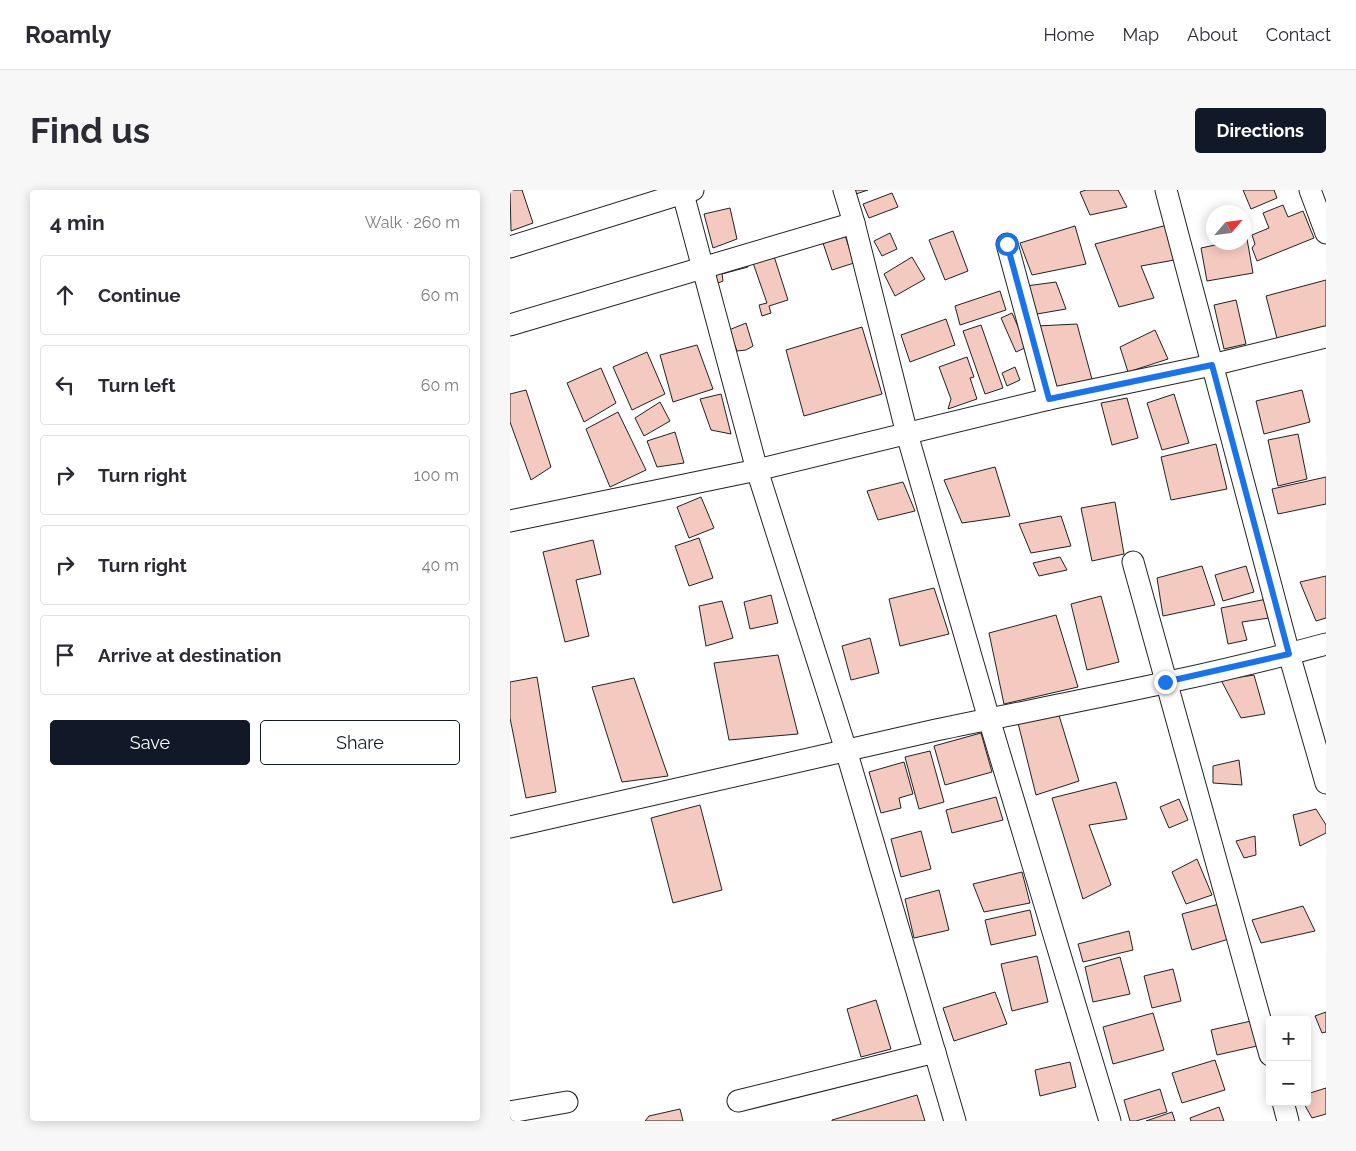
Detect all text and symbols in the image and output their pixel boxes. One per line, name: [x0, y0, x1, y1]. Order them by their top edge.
text: Roamly: [25, 20, 111, 49]
text: Home: [1043, 24, 1094, 45]
text: Map: [1122, 24, 1159, 45]
text: About: [1187, 24, 1238, 45]
text: Contact: [1266, 24, 1331, 45]
button: Directions: [1195, 108, 1326, 153]
text: Find us: [30, 110, 150, 151]
north arrow: [1206, 205, 1251, 250]
text: 4 min: [50, 210, 105, 235]
text: Walk · 260 m: [365, 213, 460, 232]
route start: [996, 233, 1019, 256]
icon: ahead: [51, 281, 79, 309]
text: Continue: [98, 284, 181, 306]
text: 60 m: [421, 286, 459, 305]
icon: left: [51, 371, 79, 399]
text: Turn left: [98, 374, 175, 396]
text: 60 m: [421, 376, 459, 395]
icon: right: [51, 461, 79, 489]
text: Turn right: [98, 464, 187, 486]
text: 100 m: [414, 466, 459, 485]
icon: right: [51, 551, 79, 579]
text: Turn right: [98, 554, 187, 576]
text: 40 m: [422, 556, 459, 575]
icon: arrive: [51, 641, 79, 669]
text: Arrive at destination: [98, 644, 282, 666]
route end: [1154, 671, 1177, 694]
button: Save: [50, 720, 250, 765]
button: Share: [260, 720, 460, 765]
map controls: [1266, 1016, 1311, 1106]
button: +: [1266, 1016, 1311, 1061]
button: −: [1266, 1061, 1311, 1106]

